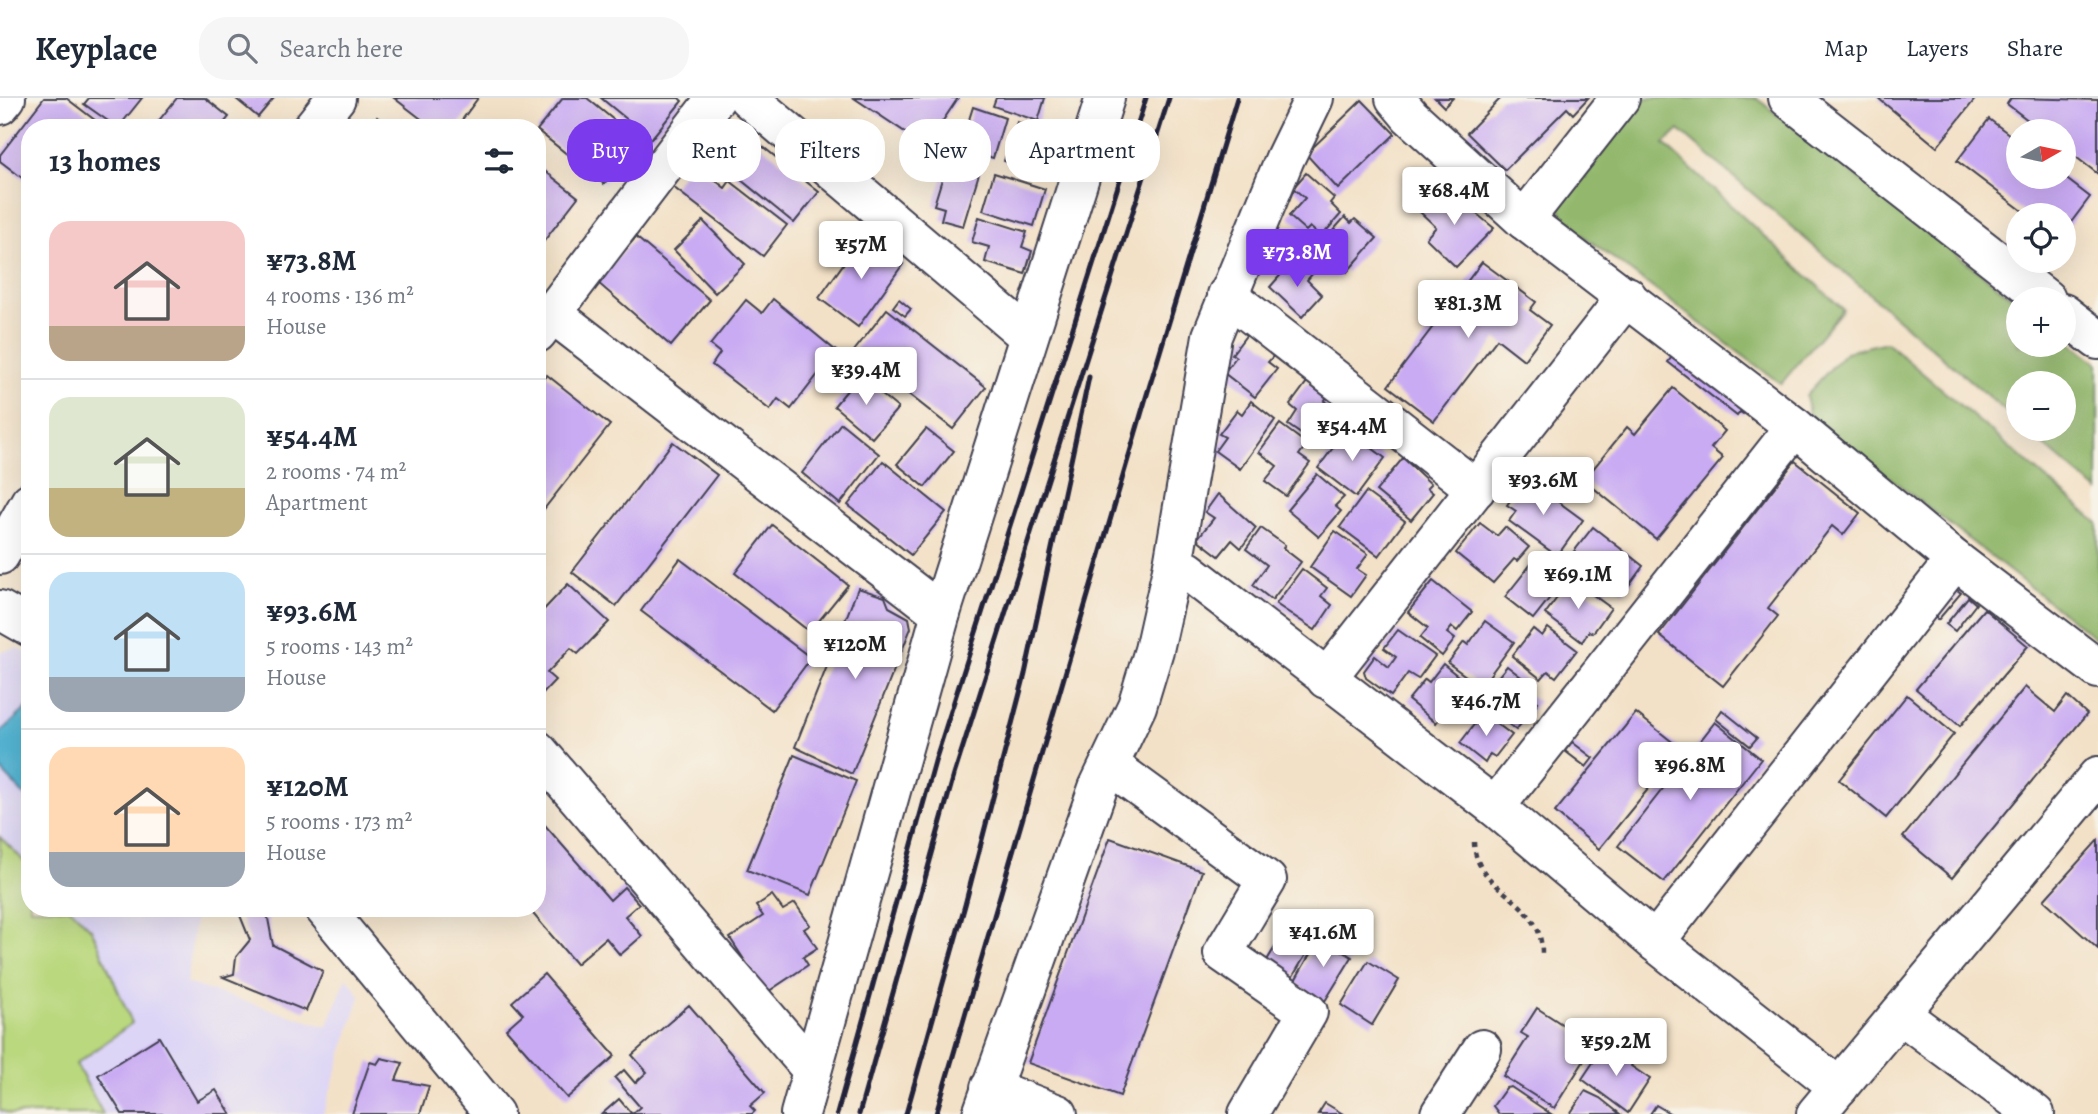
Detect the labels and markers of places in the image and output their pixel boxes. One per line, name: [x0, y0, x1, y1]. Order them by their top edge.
pin: ¥68.4M: [1397, 167, 1511, 227]
pin: ¥57M: [820, 222, 902, 281]
pin: ¥73.8M: [1240, 230, 1354, 289]
pin: ¥81.3M: [1411, 280, 1525, 340]
pin: ¥39.4M: [809, 348, 923, 407]
pin: ¥54.4M: [1295, 404, 1409, 463]
pin: ¥93.6M: [1486, 458, 1600, 517]
pin: ¥69.1M: [1521, 552, 1635, 611]
pin: ¥120M: [806, 622, 904, 681]
pin: ¥46.7M: [1429, 678, 1543, 738]
pin: ¥96.8M: [1633, 742, 1747, 802]
pin: ¥41.6M: [1266, 910, 1380, 969]
pin: ¥59.2M: [1559, 1018, 1673, 1078]

